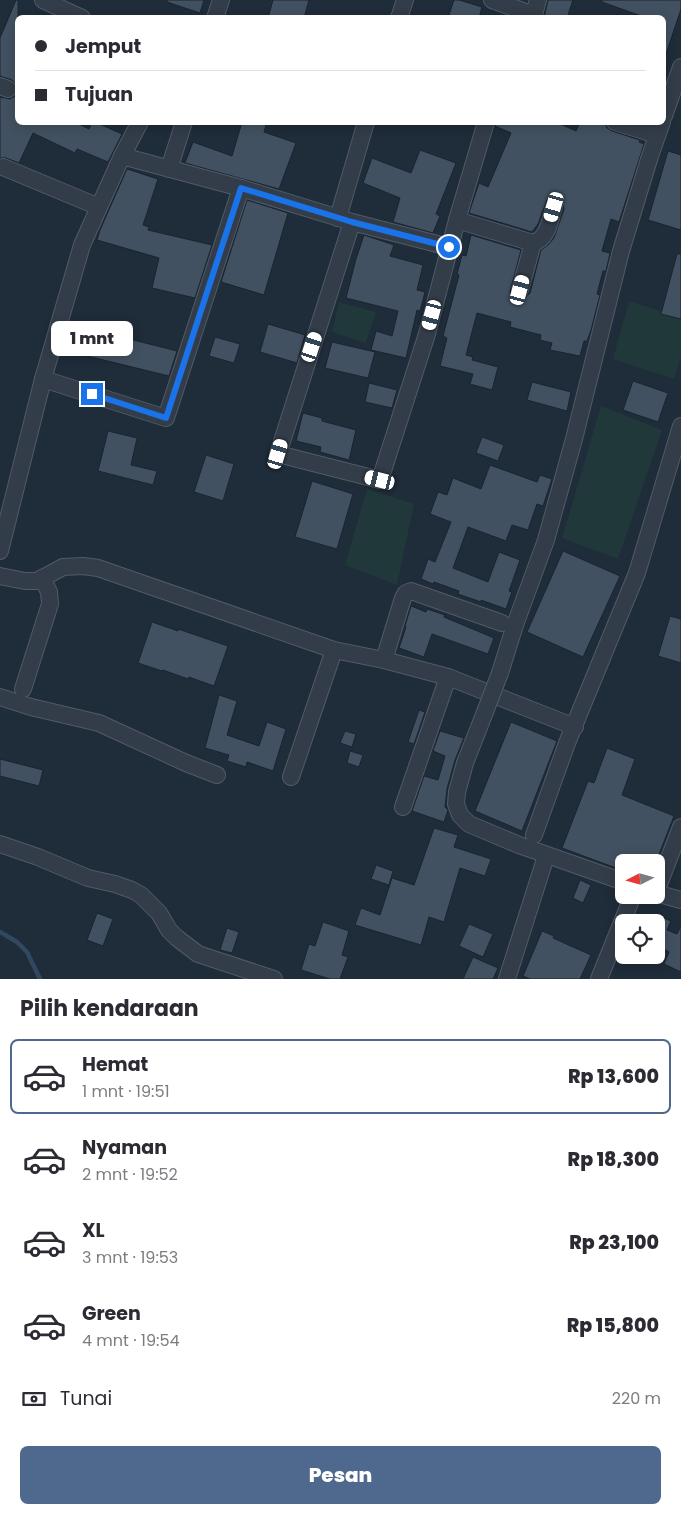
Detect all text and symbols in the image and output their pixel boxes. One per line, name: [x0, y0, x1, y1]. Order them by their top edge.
text: Jemput: [65, 33, 141, 60]
text: Tujuan: [65, 81, 133, 108]
car: [542, 191, 565, 223]
route start: [438, 236, 460, 258]
car: [508, 274, 531, 306]
car: [420, 299, 443, 331]
callout: 1 mnt: [51, 322, 133, 356]
text: 1 mnt: [70, 327, 114, 350]
car: [300, 330, 323, 364]
route end: [81, 383, 103, 405]
car: [266, 437, 289, 471]
car: [363, 469, 396, 491]
north arrow: [615, 854, 665, 904]
map controls: [615, 854, 665, 964]
button: locate: [615, 914, 665, 964]
text: Pilih kendaraan: [20, 993, 199, 1024]
text: Hemat: [82, 1051, 148, 1078]
icon: car: [22, 1054, 67, 1099]
text: Rp 13,600: [568, 1063, 659, 1090]
text: 1 mnt · 19:51: [82, 1080, 170, 1103]
text: Nyaman: [82, 1134, 167, 1161]
icon: car: [22, 1137, 67, 1182]
text: Rp 18,300: [568, 1146, 659, 1173]
text: 2 mnt · 19:52: [82, 1163, 178, 1186]
text: XL: [82, 1217, 105, 1244]
icon: car: [22, 1220, 67, 1265]
text: Rp 23,100: [569, 1229, 659, 1256]
text: 3 mnt · 19:53: [82, 1246, 178, 1269]
text: Green: [82, 1300, 141, 1327]
icon: car: [22, 1303, 67, 1348]
text: Rp 15,800: [567, 1312, 659, 1339]
text: 4 mnt · 19:54: [82, 1329, 180, 1352]
icon: cash: [20, 1385, 48, 1413]
text: Tunai: [60, 1385, 112, 1412]
text: 220 m: [612, 1387, 661, 1410]
button: Pesan: [20, 1446, 661, 1504]

